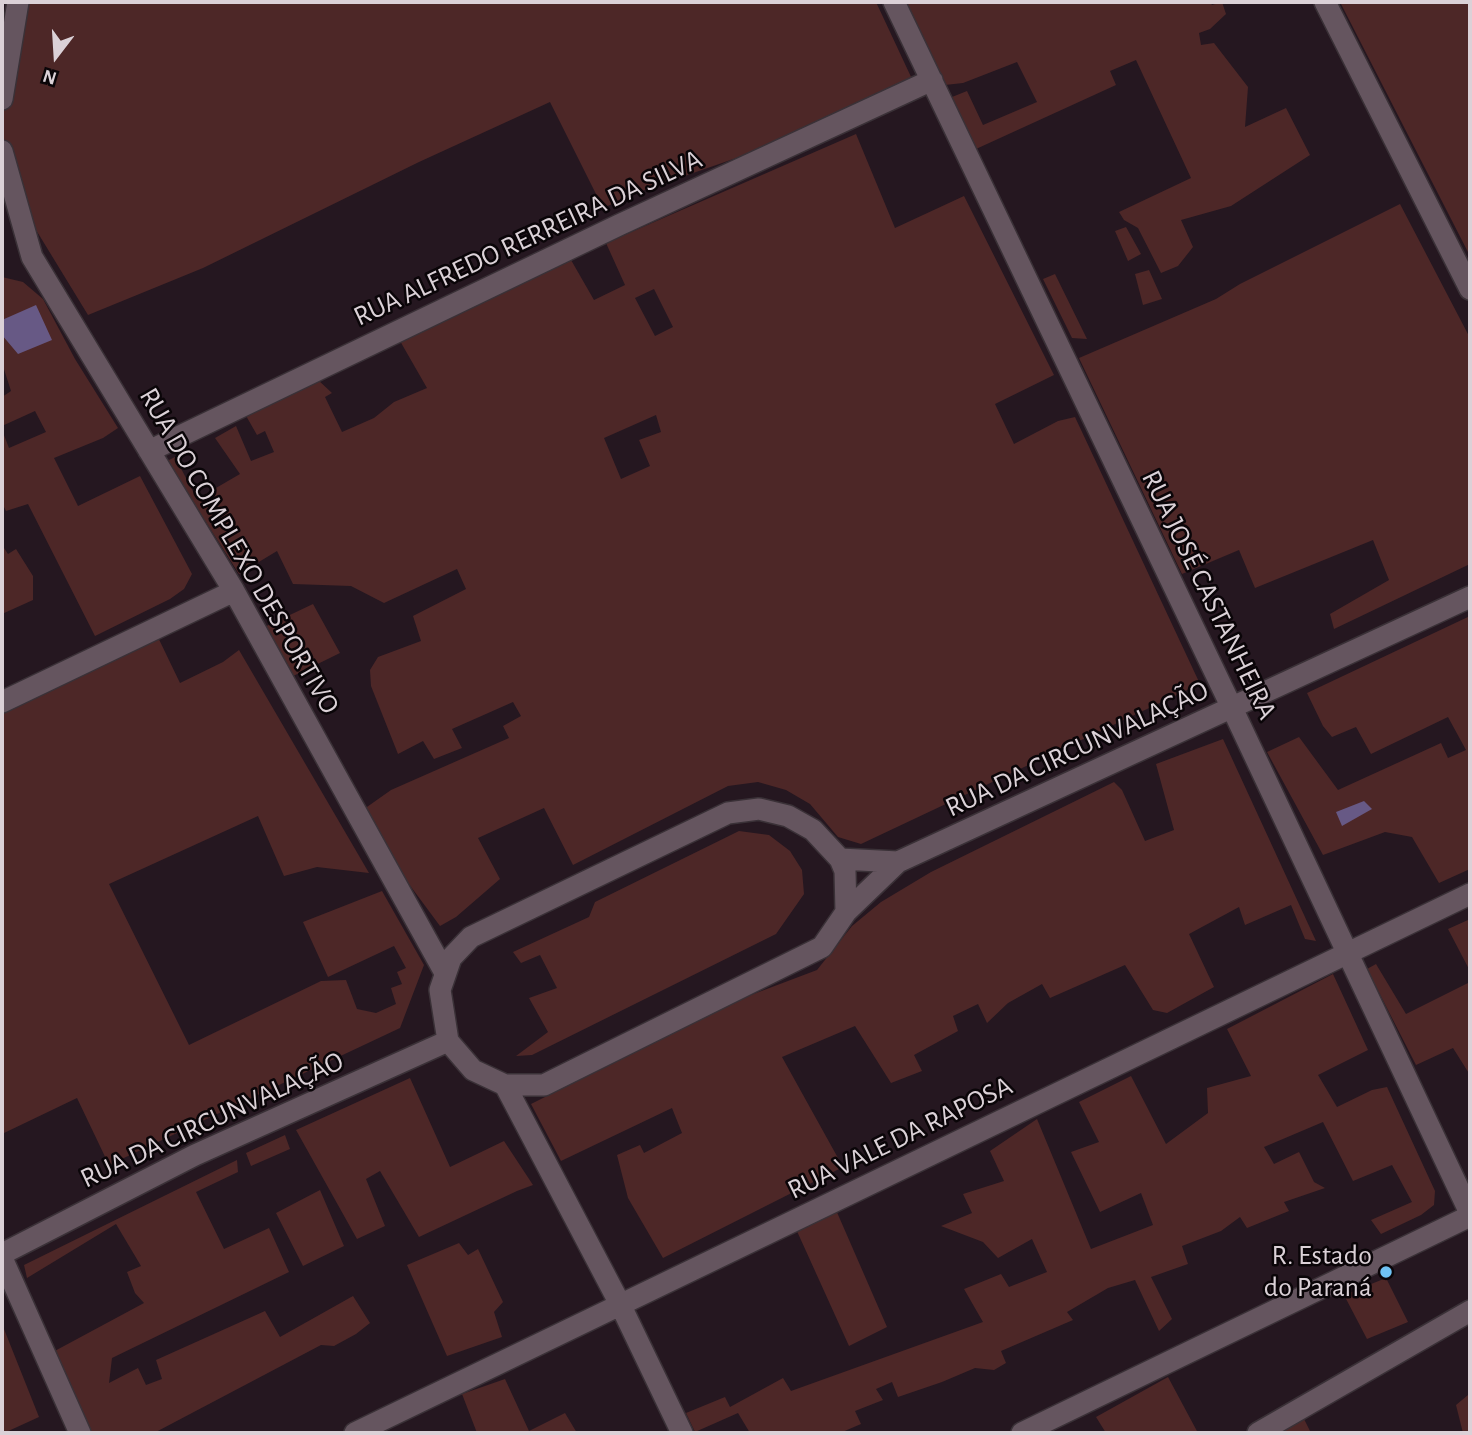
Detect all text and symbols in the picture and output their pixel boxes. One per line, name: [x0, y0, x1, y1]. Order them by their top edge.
north arrow: [21, 21, 91, 91]
text: N: [41, 66, 59, 88]
street label: RUA ALFREDO RERREIRA DA SILVA: [348, 142, 708, 334]
street label: RUA DO COMPLEXO DESPORTIVO: [132, 382, 346, 720]
street label: RUA JOSÉ CASTANHEIRA: [1134, 465, 1284, 725]
street label: RUA DA CIRCUNVALAÇÃO: [940, 673, 1214, 825]
street label: RUA DA CIRCUNVALAÇÃO: [75, 1044, 349, 1196]
street label: RUA VALE DA RAPOSA: [782, 1069, 1018, 1207]
place label: R. Estado do Paraná: [1264, 1239, 1372, 1305]
marker: R. Estado do Paraná: [1378, 1264, 1394, 1280]

